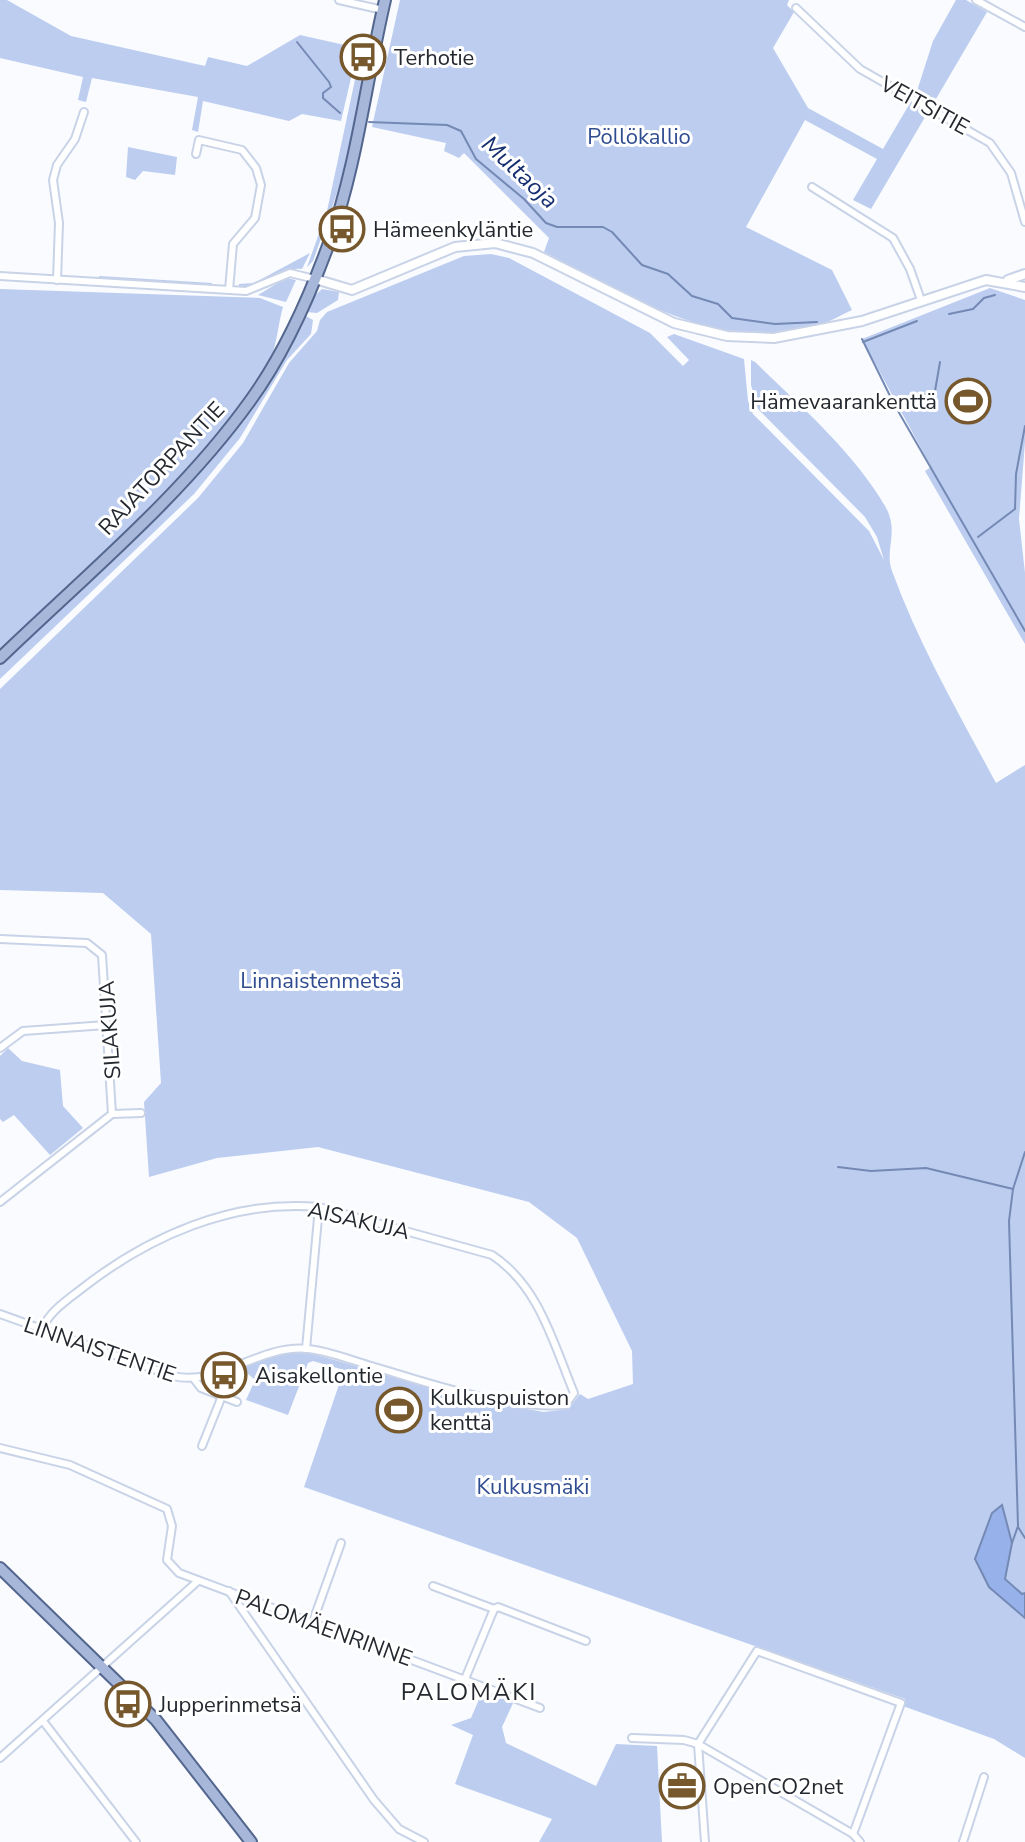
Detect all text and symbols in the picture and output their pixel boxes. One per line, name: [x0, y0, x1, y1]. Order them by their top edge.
bus stop icon: Terhotie: [339, 33, 387, 81]
place label: Terhotie: [394, 43, 474, 73]
street label: VEITSITIE: [874, 69, 974, 143]
park label: Pöllökallio: [587, 122, 691, 152]
water label: Multaoja: [475, 128, 565, 216]
bus stop icon: Hämeenkyläntie: [318, 205, 366, 253]
place label: Hämeenkyläntie: [373, 215, 533, 245]
sports icon: Hämevaarankenttä: [944, 377, 992, 425]
place label: Hämevaarankenttä: [750, 387, 937, 417]
street label: RAJATORPANTIE: [92, 395, 232, 542]
park label: Linnaistenmetsä: [240, 966, 402, 996]
street label: SILAKUJA: [92, 980, 128, 1080]
street label: AISAKUJA: [305, 1195, 412, 1247]
street label: LINNAISTENTIE: [20, 1310, 180, 1390]
bus stop icon: Aisakellontie: [200, 1351, 248, 1399]
place label: Aisakellontie: [255, 1361, 383, 1391]
place label: Kulkuspuiston kenttä: [430, 1383, 569, 1438]
sports icon: Kulkuspuiston kenttä: [375, 1386, 423, 1434]
park label: Kulkusmäki: [477, 1472, 589, 1502]
street label: PALOMÄENRINNE: [231, 1582, 416, 1674]
district label: PALOMÄKI: [401, 1676, 537, 1708]
bus stop icon: Jupperinmetsä: [104, 1680, 152, 1728]
place label: Jupperinmetsä: [158, 1690, 302, 1720]
office icon: OpenCO2net: [658, 1762, 706, 1810]
place label: OpenCO2net: [713, 1772, 844, 1802]

